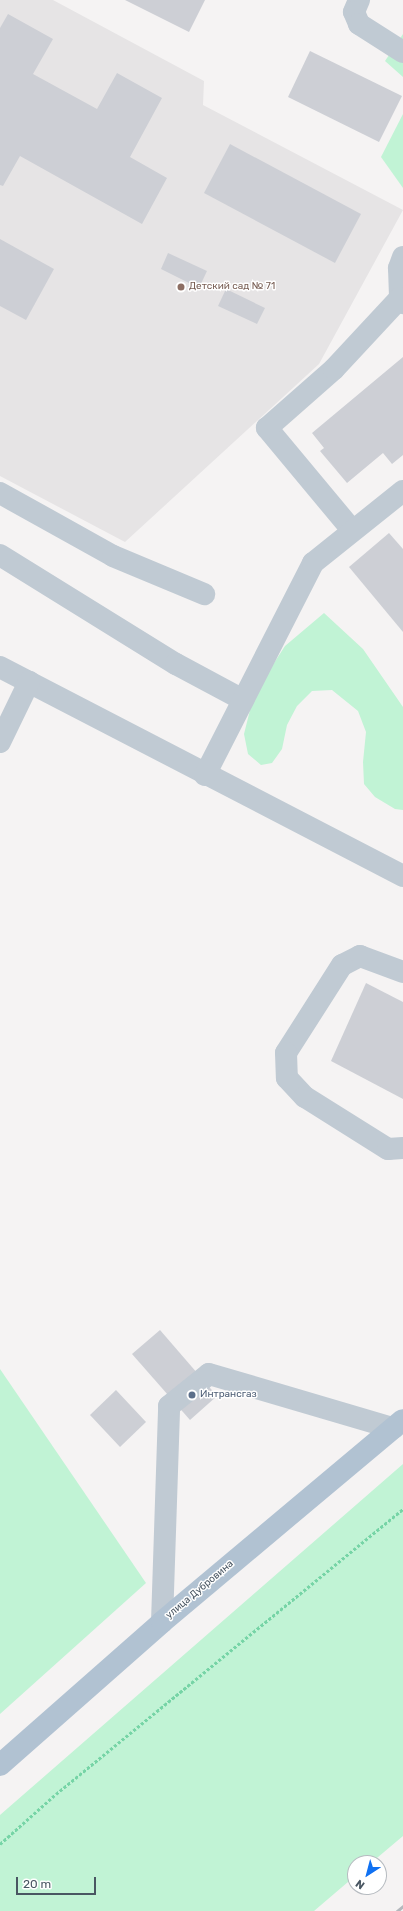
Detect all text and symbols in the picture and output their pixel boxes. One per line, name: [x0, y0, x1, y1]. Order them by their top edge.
place label: Детский сад № 71: [189, 281, 275, 293]
marker: Детский сад № 71: [176, 282, 186, 292]
place label: Интрансгаз: [200, 1389, 257, 1401]
marker: Интрансгаз: [187, 1390, 197, 1400]
street label: улица Дубровина: [164, 1558, 236, 1622]
north arrow: [347, 1855, 387, 1895]
scale bar: [18, 1869, 98, 1895]
text: 20 m: [23, 1877, 51, 1891]
text: N: [353, 1877, 367, 1892]

